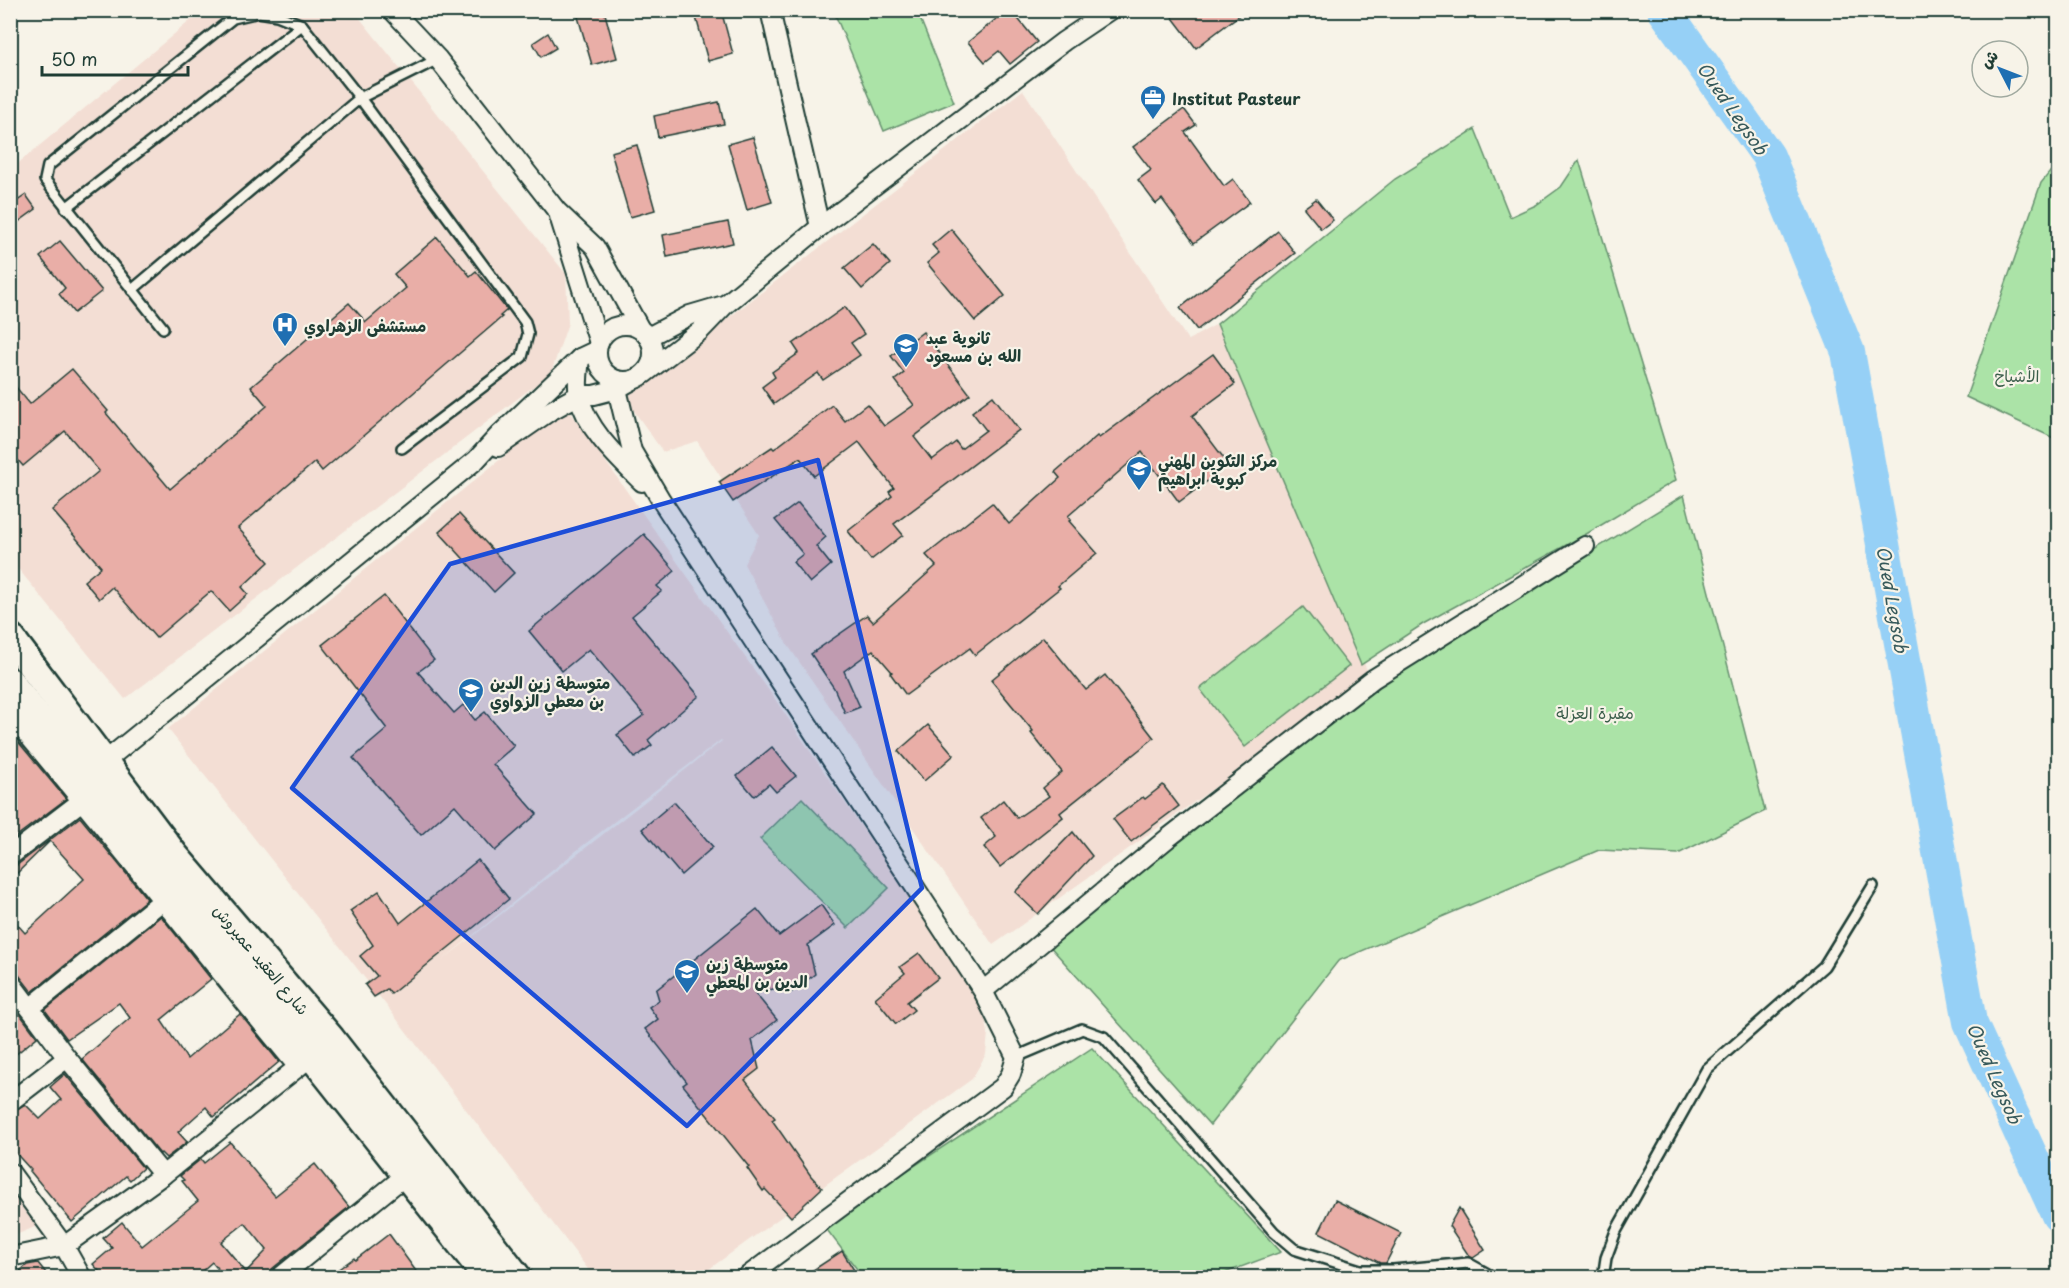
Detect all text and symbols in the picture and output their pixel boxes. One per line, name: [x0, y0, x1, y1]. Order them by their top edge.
scale bar: [42, 39, 188, 77]
north arrow: [1970, 39, 2030, 99]
text: ش: [1973, 44, 2003, 73]
text: 50 m: [51, 45, 98, 72]
water label: Oued Legsob: [1691, 56, 1775, 160]
office icon: Institut Pasteur: [1138, 83, 1168, 121]
place label: Institut Pasteur: [1172, 86, 1301, 110]
hospital icon: مستشفى الزهراوي: [270, 310, 300, 348]
place label: مستشفى الزهراوي: [304, 313, 426, 339]
place label: ثانوية عبد الله بن مسعود: [926, 325, 1021, 368]
school or university icon: ثانوية عبد الله بن مسعود: [891, 331, 921, 369]
park label: الأشياخ: [1995, 363, 2039, 387]
place label: مركز التكوين المهني كبوية ابراهيم: [1158, 448, 1277, 492]
school or university icon: مركز التكوين المهني كبوية ابراهيم: [1124, 454, 1154, 492]
water label: Oued Legsob: [1870, 544, 1916, 655]
place label: متوسطة زين الدين بن معطي الزواوي: [490, 670, 610, 716]
school or university icon: متوسطة زين الدين بن معطي الزواوي: [456, 676, 486, 714]
park label: مقبرة العزلة: [1556, 700, 1634, 724]
street label: شارع العقيد عميروش: [208, 899, 315, 1020]
place label: متوسطة زين الدين بن المعطي: [706, 951, 808, 997]
school or university icon: متوسطة زين الدين بن المعطي: [672, 957, 702, 995]
water label: Oued Legsob: [1961, 1018, 2030, 1128]

